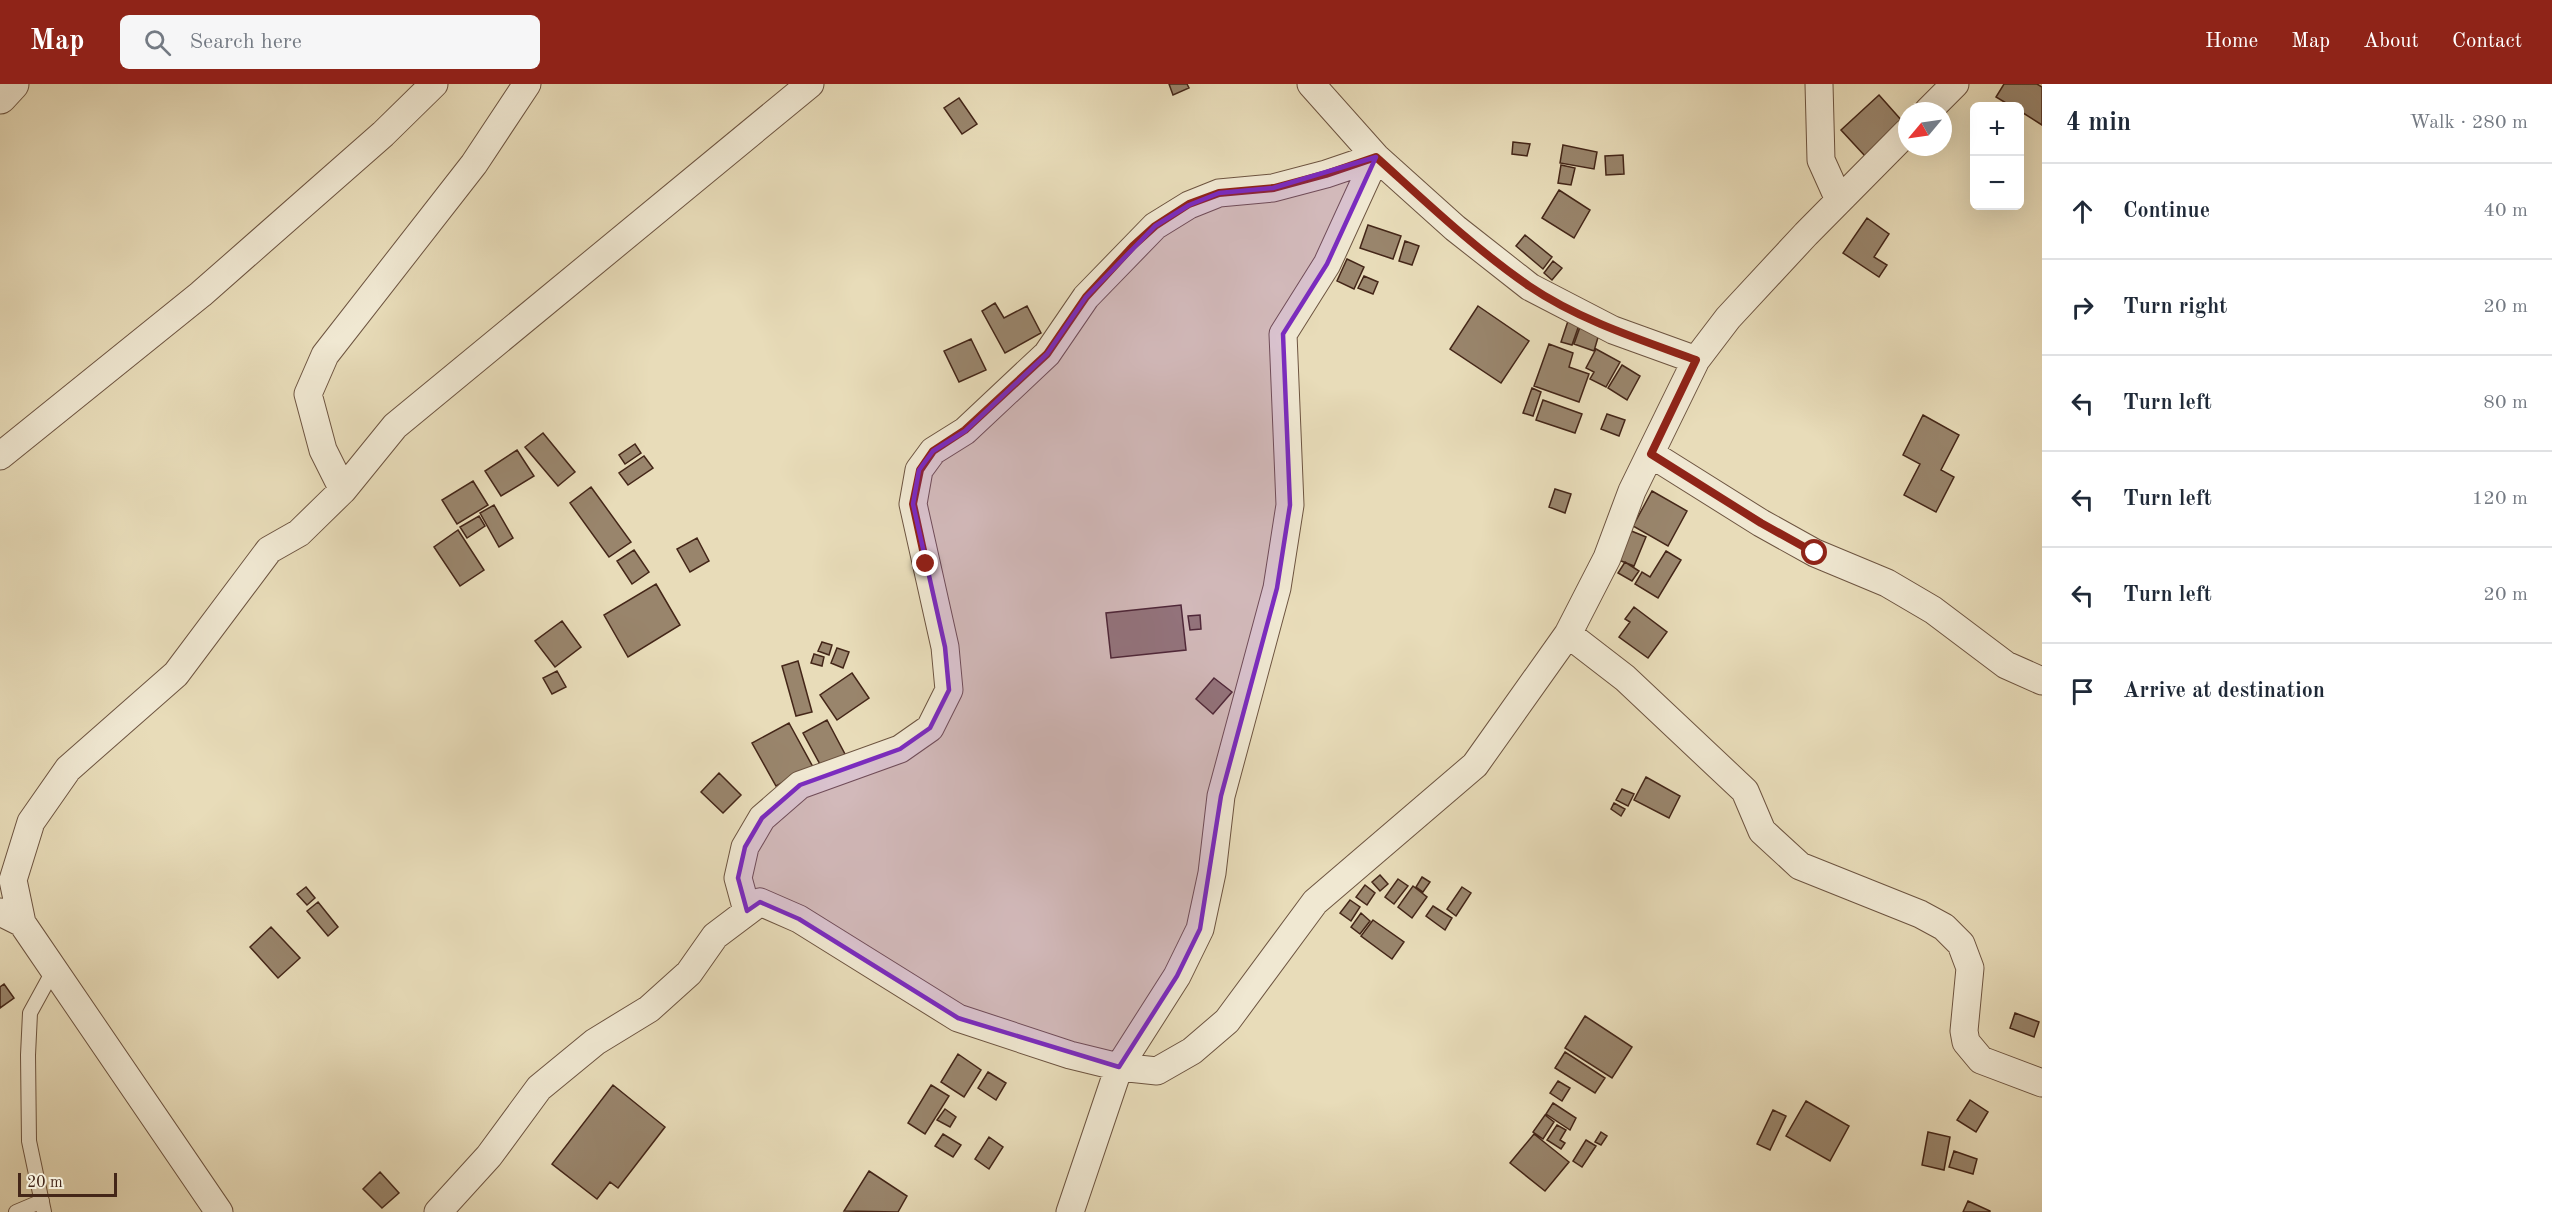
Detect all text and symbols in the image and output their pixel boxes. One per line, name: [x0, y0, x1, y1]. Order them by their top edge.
search box: [120, 15, 540, 69]
icon: search: [141, 26, 174, 59]
text: Map: [30, 28, 84, 56]
text: Search here: [189, 31, 302, 53]
text: Home: [2205, 31, 2258, 52]
text: Map: [2291, 31, 2330, 52]
text: About: [2363, 31, 2419, 52]
text: Contact: [2452, 31, 2522, 52]
north arrow: [1898, 102, 1952, 156]
map controls: [1970, 102, 2024, 210]
button: +: [1970, 102, 2024, 156]
text: 4 min: [2066, 110, 2131, 136]
text: Walk · 280 m: [2409, 113, 2528, 133]
button: −: [1970, 156, 2024, 210]
icon: ahead: [2066, 195, 2099, 228]
text: Continue: [2123, 200, 2210, 222]
text: 40 m: [2483, 201, 2528, 221]
icon: right: [2066, 291, 2099, 324]
text: Turn right: [2123, 296, 2227, 318]
text: 20 m: [2483, 297, 2528, 317]
icon: left: [2066, 387, 2099, 420]
text: Turn left: [2123, 392, 2212, 414]
text: 80 m: [2483, 393, 2528, 413]
icon: left: [2066, 483, 2099, 516]
text: Turn left: [2123, 488, 2212, 510]
text: 120 m: [2472, 489, 2528, 509]
route start: [1801, 539, 1827, 565]
route end: [912, 550, 938, 576]
icon: left: [2066, 579, 2099, 612]
text: Turn left: [2123, 584, 2212, 606]
text: 20 m: [2483, 585, 2528, 605]
icon: arrive: [2066, 675, 2099, 708]
text: Arrive at destination: [2123, 680, 2325, 702]
scale bar: [18, 1170, 117, 1198]
text: 20 m: [27, 1175, 63, 1191]

